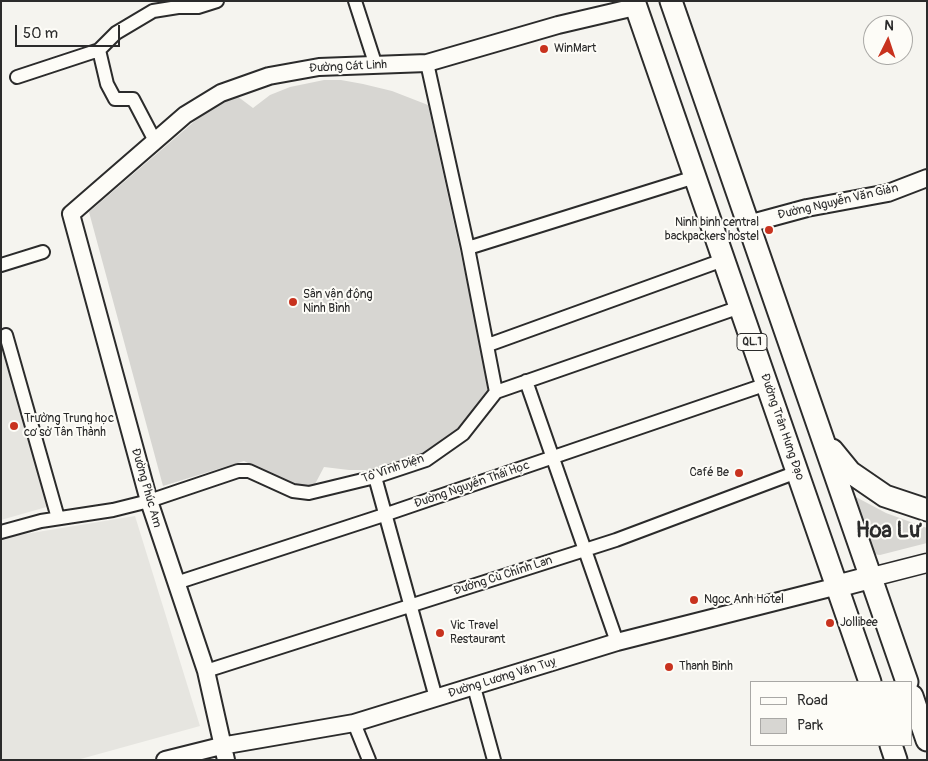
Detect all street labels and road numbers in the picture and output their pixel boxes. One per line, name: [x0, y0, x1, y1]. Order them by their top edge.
street label: Đường Cát Linh: [309, 58, 387, 76]
street label: Đường Nguyễn Văn Giản: [776, 181, 900, 223]
road number: QL.1: [737, 334, 767, 351]
street label: Đường Trân Hưng Đạo: [757, 372, 807, 482]
street label: Đường Phúc Am: [128, 447, 164, 529]
street label: Tô Vĩnh Diện: [360, 452, 426, 486]
street label: Đường Nguyễn Thái Học: [412, 458, 532, 512]
street label: Đường Cù Chính Lan: [452, 553, 554, 599]
street label: Đường Lương Văn Tuỵ: [446, 655, 558, 701]

